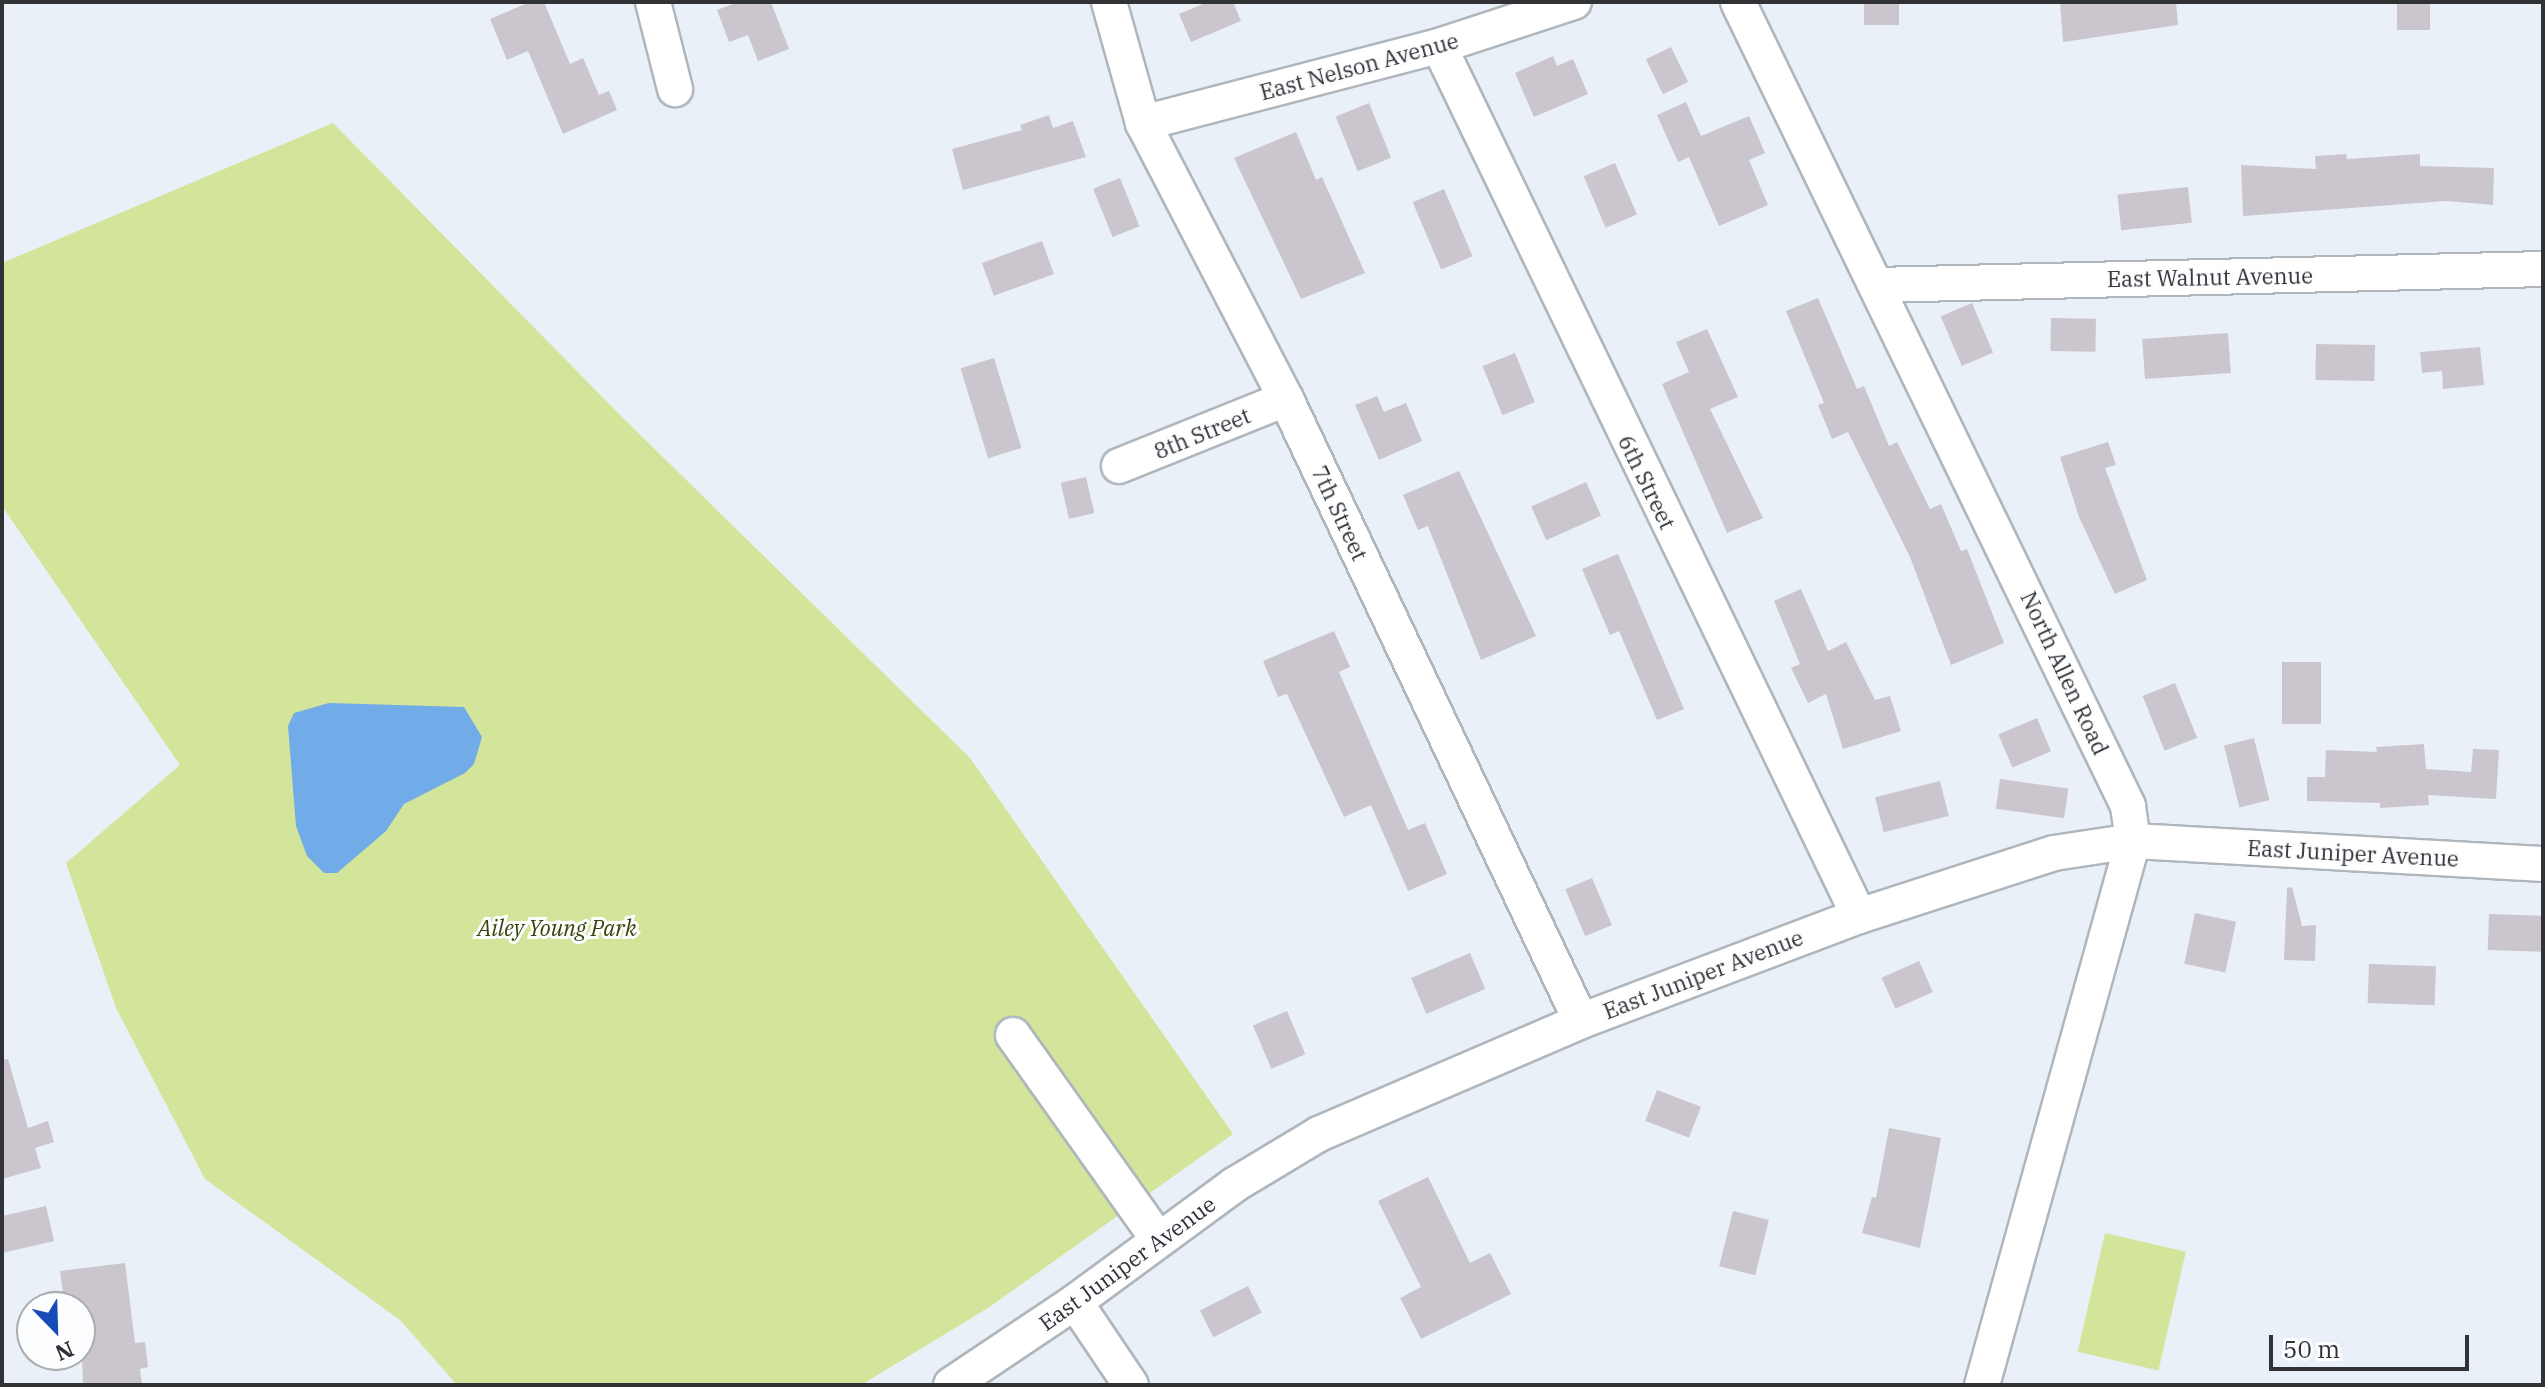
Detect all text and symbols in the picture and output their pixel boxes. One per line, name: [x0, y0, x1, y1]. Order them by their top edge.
street label: East Nelson Avenue: [1257, 27, 1461, 105]
street label: East Walnut Avenue: [2107, 262, 2313, 292]
street label: 8th Street: [1150, 402, 1254, 464]
street label: 6th Street: [1613, 431, 1681, 533]
street label: 7th Street: [1307, 461, 1373, 565]
street label: North Allen Road: [2016, 587, 2114, 759]
street label: East Juniper Avenue: [2247, 834, 2459, 872]
park label: Ailey Young Park: [477, 915, 637, 941]
street label: East Juniper Avenue: [1599, 924, 1807, 1024]
street label: East Juniper Avenue: [1034, 1190, 1220, 1336]
north arrow: [16, 1291, 96, 1371]
scale bar: [2273, 1319, 2473, 1369]
text: 50 m: [2283, 1333, 2340, 1365]
text: N: [51, 1335, 78, 1368]

